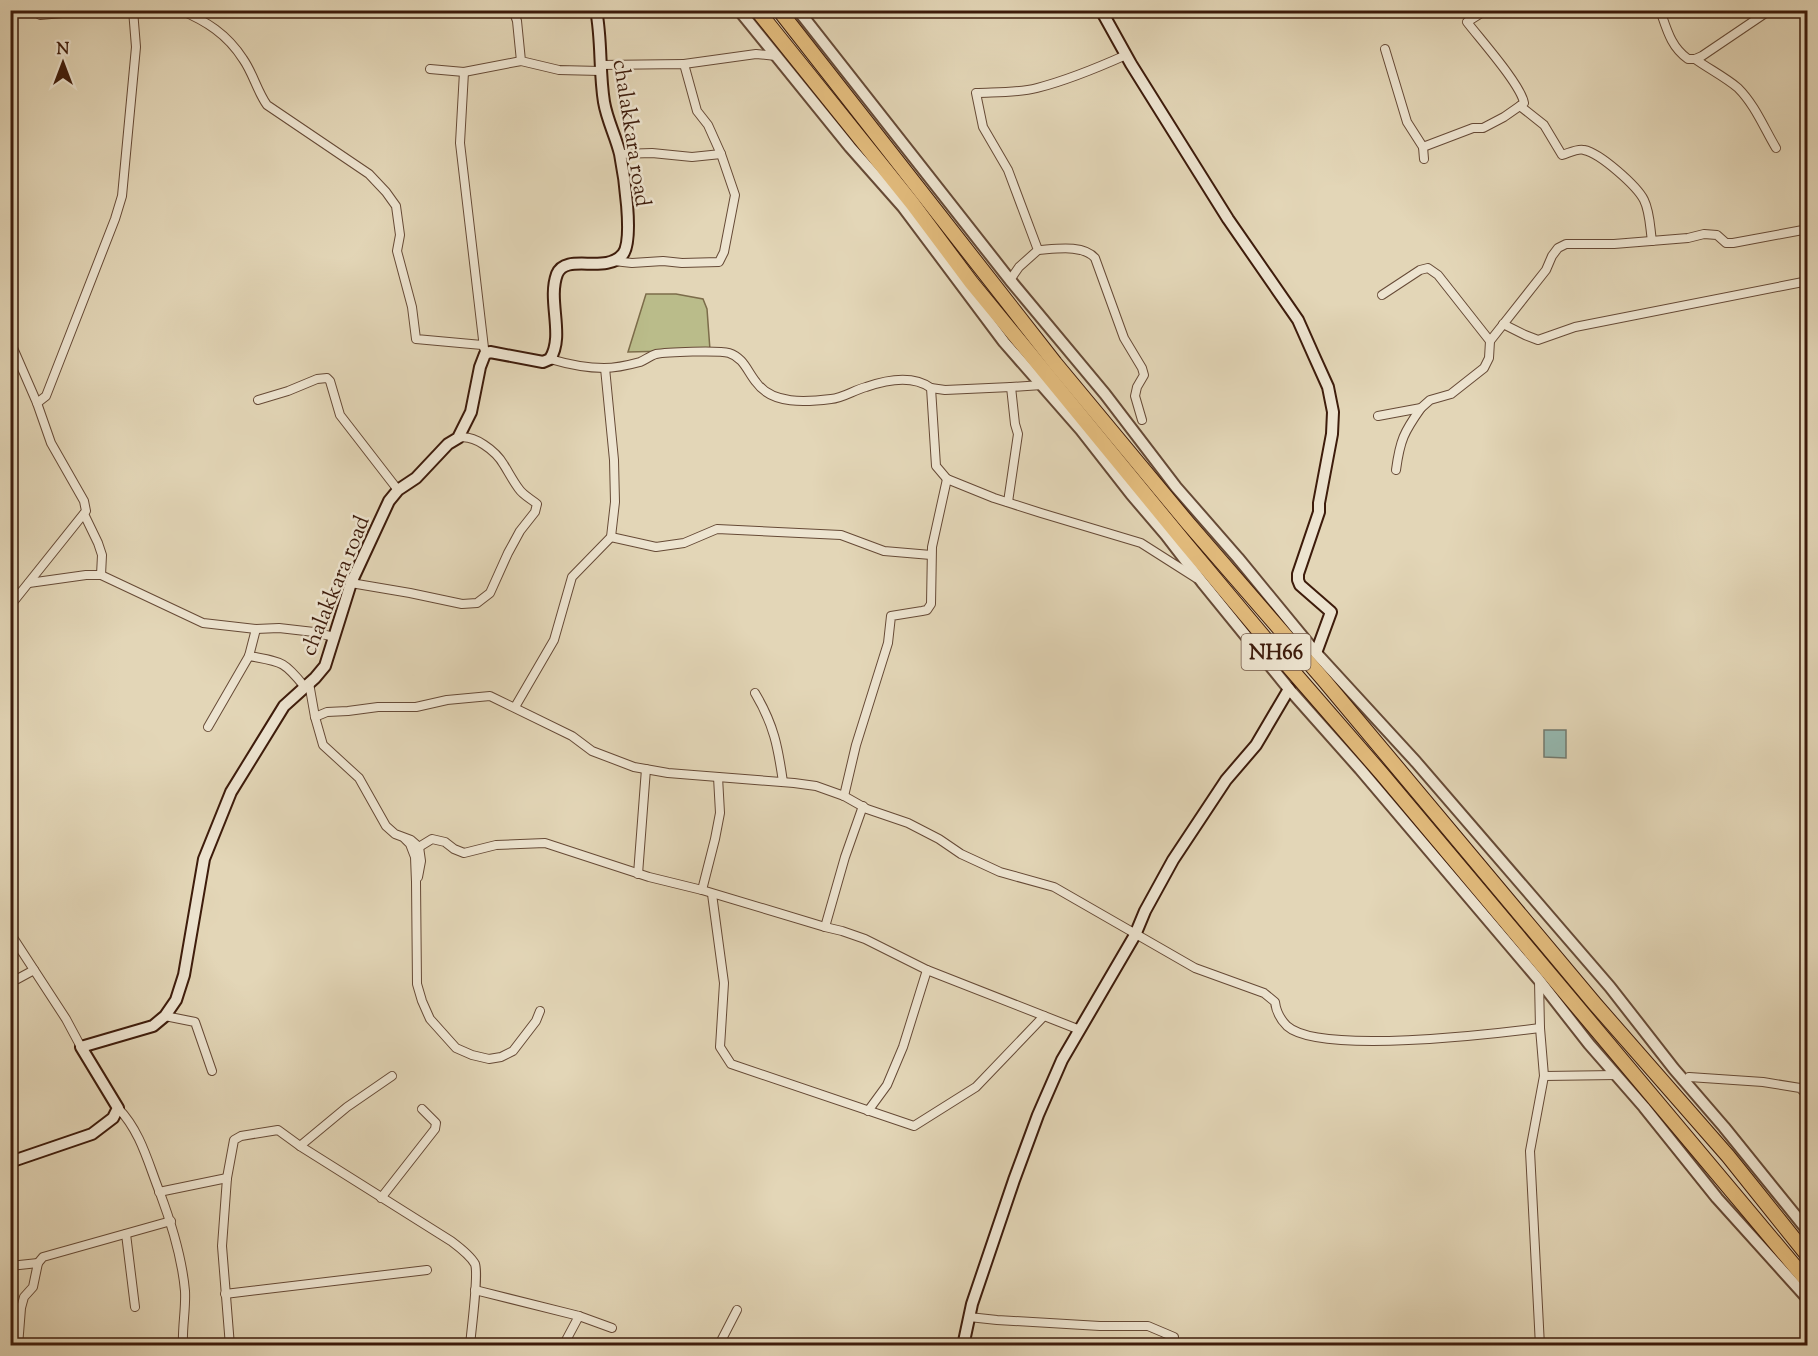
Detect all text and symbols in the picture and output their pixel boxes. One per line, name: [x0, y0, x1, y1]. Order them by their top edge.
north arrow: [33, 33, 93, 93]
text: N: [57, 39, 70, 62]
street label: chalakkara road: [603, 58, 657, 209]
street label: chalakkara road: [294, 511, 379, 661]
road number: NH66: [1242, 634, 1310, 670]

